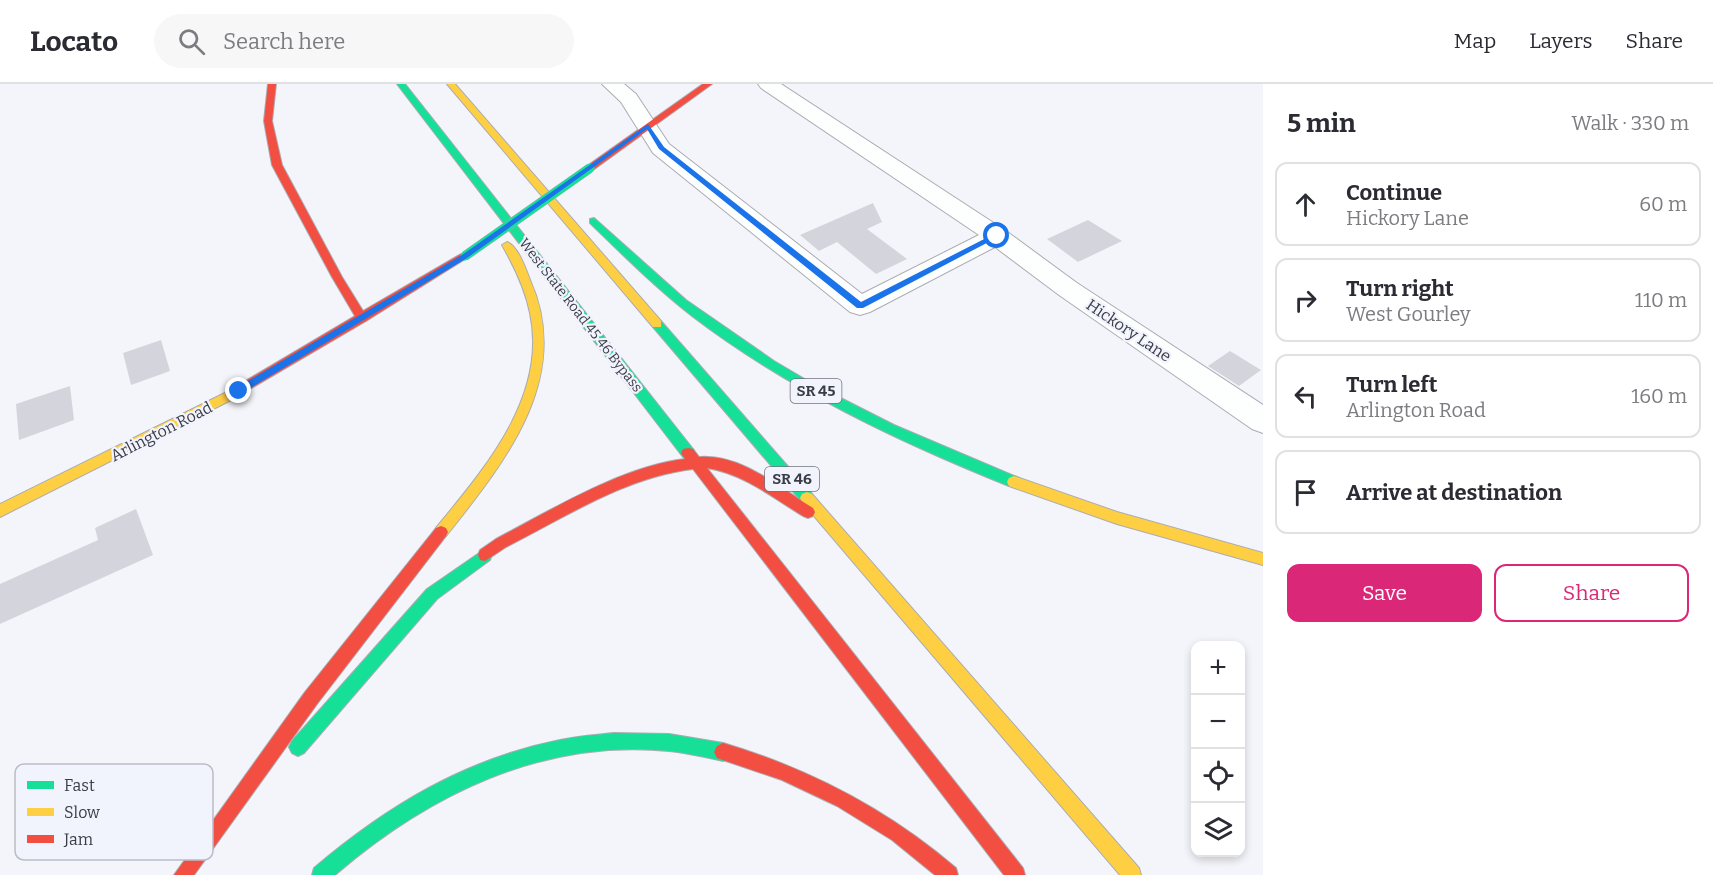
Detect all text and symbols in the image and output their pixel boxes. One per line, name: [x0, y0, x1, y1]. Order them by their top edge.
search box: [154, 14, 574, 68]
text: Locato: [30, 25, 118, 58]
icon: search: [175, 25, 208, 58]
text: Search here: [223, 28, 345, 55]
text: Map: [1454, 28, 1496, 54]
text: Layers: [1529, 28, 1593, 54]
text: Share: [1626, 28, 1683, 54]
text: 5 min: [1287, 108, 1356, 139]
text: Walk · 330 m: [1572, 111, 1689, 135]
text: Continue: [1346, 179, 1442, 206]
icon: ahead: [1289, 188, 1322, 221]
text: 60 m: [1639, 192, 1687, 216]
text: Hickory Lane: [1346, 206, 1469, 230]
route start: [983, 222, 1009, 248]
street label: West State Road 45 46 Bypass: [515, 235, 646, 396]
text: Turn right: [1346, 275, 1454, 302]
icon: right: [1289, 284, 1322, 317]
text: 110 m: [1635, 288, 1687, 312]
street label: Hickory Lane: [1083, 295, 1175, 366]
text: West Gourley: [1346, 302, 1471, 326]
text: Turn left: [1346, 371, 1438, 398]
route end: [225, 377, 251, 403]
road number: SR 45: [790, 379, 842, 403]
icon: left: [1289, 380, 1322, 413]
text: 160 m: [1631, 384, 1687, 408]
street label: Arlington Road: [107, 397, 216, 465]
text: Arlington Road: [1346, 398, 1486, 422]
road number: SR 46: [765, 467, 819, 491]
icon: arrive: [1289, 476, 1322, 509]
text: Arrive at destination: [1346, 479, 1562, 506]
button: Save: [1287, 564, 1482, 622]
button: Share: [1494, 564, 1689, 622]
map controls: [1191, 641, 1245, 857]
button: +: [1191, 641, 1245, 695]
button: −: [1191, 695, 1245, 749]
button: locate: [1191, 749, 1245, 803]
legend: [15, 764, 213, 860]
text: Fast: [64, 776, 95, 795]
text: Slow: [64, 803, 100, 822]
button: layers: [1191, 803, 1245, 857]
text: Jam: [63, 830, 93, 849]

